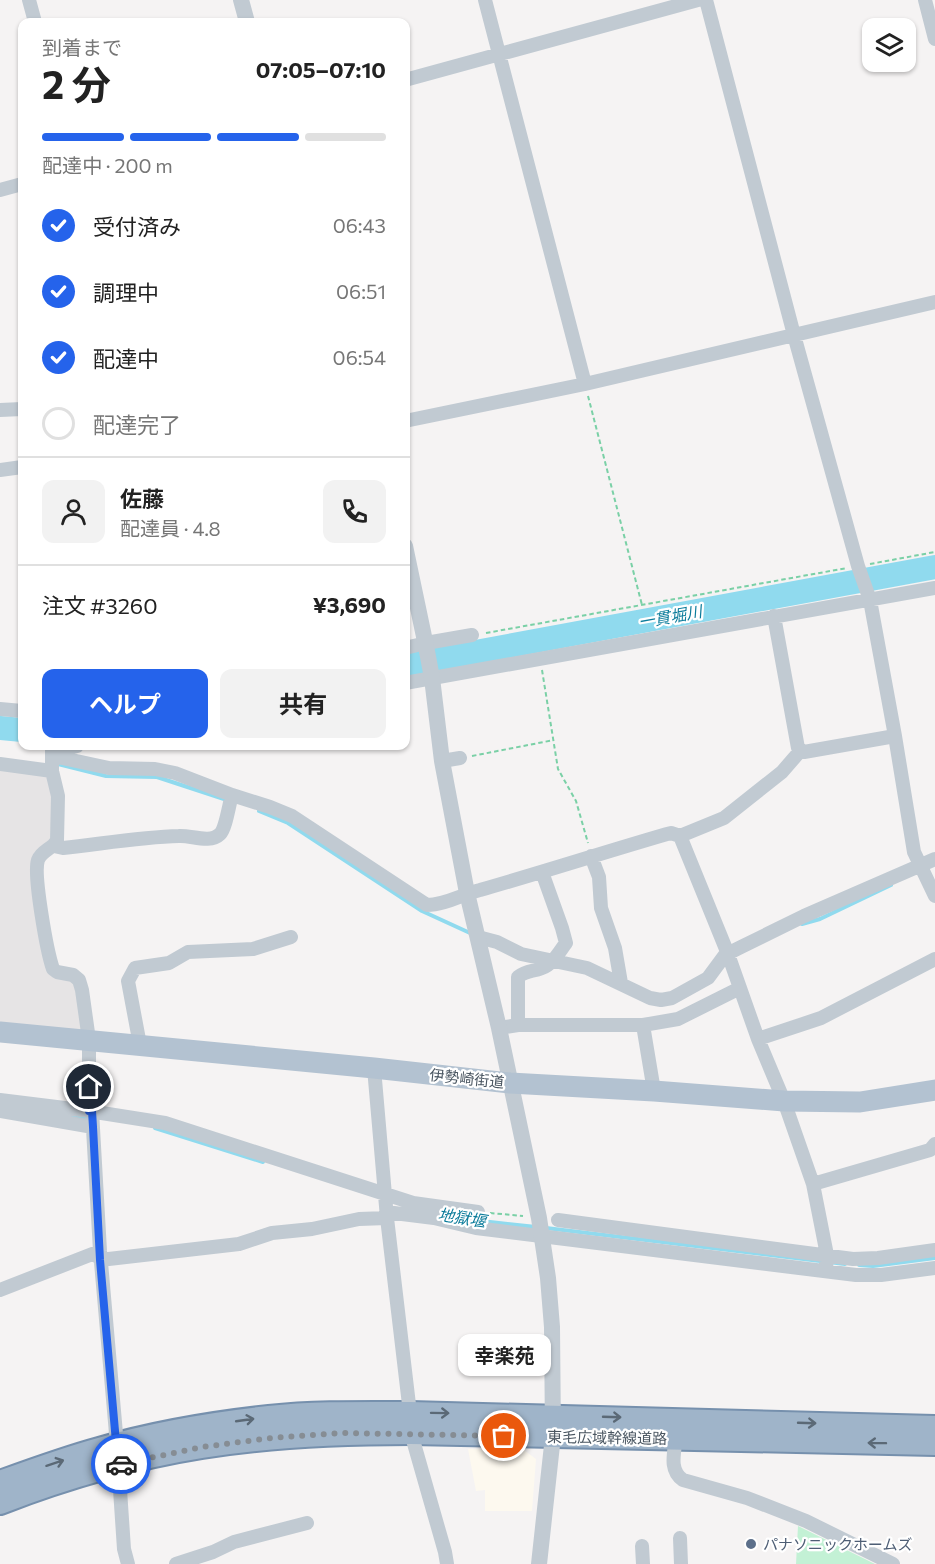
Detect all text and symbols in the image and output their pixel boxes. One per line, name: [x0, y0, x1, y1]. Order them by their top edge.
map controls: [862, 18, 916, 72]
button: layers: [862, 18, 916, 72]
text: 到着まで: [42, 35, 122, 59]
text: 07:05–07:10: [256, 56, 386, 83]
text: 2 分: [42, 59, 111, 107]
text: 配達中 · 200 m: [42, 153, 173, 177]
icon: check: [42, 209, 75, 242]
text: 受付済み: [93, 213, 181, 240]
text: 06:43: [333, 213, 386, 237]
icon: check: [42, 275, 75, 308]
text: 調理中: [93, 279, 159, 306]
text: 06:51: [336, 279, 386, 303]
icon: check: [42, 341, 75, 374]
text: 配達中: [93, 345, 159, 372]
text: 06:54: [333, 345, 386, 369]
text: 配達完了: [93, 411, 181, 438]
button: person: [42, 480, 105, 543]
button: phone: [323, 480, 386, 543]
text: 佐藤: [120, 485, 164, 512]
text: 配達員 · 4.8: [120, 516, 221, 540]
text: ¥3,690: [313, 591, 386, 618]
text: 注文 #3260: [42, 592, 158, 619]
water label: 一貫堀川: [637, 601, 705, 631]
button: ヘルプ: [42, 669, 208, 738]
button: 共有: [220, 669, 386, 738]
pin: [63, 1061, 114, 1112]
street label: 伊勢崎街道: [429, 1065, 505, 1091]
icon: home: [72, 1070, 105, 1103]
water label: 地獄堰: [437, 1204, 490, 1231]
callout: 幸楽苑: [458, 1334, 550, 1376]
text: 幸楽苑: [475, 1343, 535, 1367]
one-way arrow: [430, 1408, 450, 1419]
pin: [478, 1410, 529, 1461]
one-way arrow: [601, 1412, 621, 1423]
one-way arrow: [235, 1415, 255, 1426]
one-way arrow: [796, 1417, 816, 1429]
icon: bag: [487, 1419, 520, 1452]
street label: 東毛広域幹線道路: [547, 1427, 667, 1447]
courier: [91, 1434, 151, 1494]
one-way arrow: [867, 1437, 887, 1449]
icon: car: [105, 1448, 138, 1481]
one-way arrow: [45, 1457, 64, 1468]
place label: パナソニックホームズ: [763, 1535, 913, 1553]
marker: パナソニックホームズ: [744, 1537, 758, 1551]

